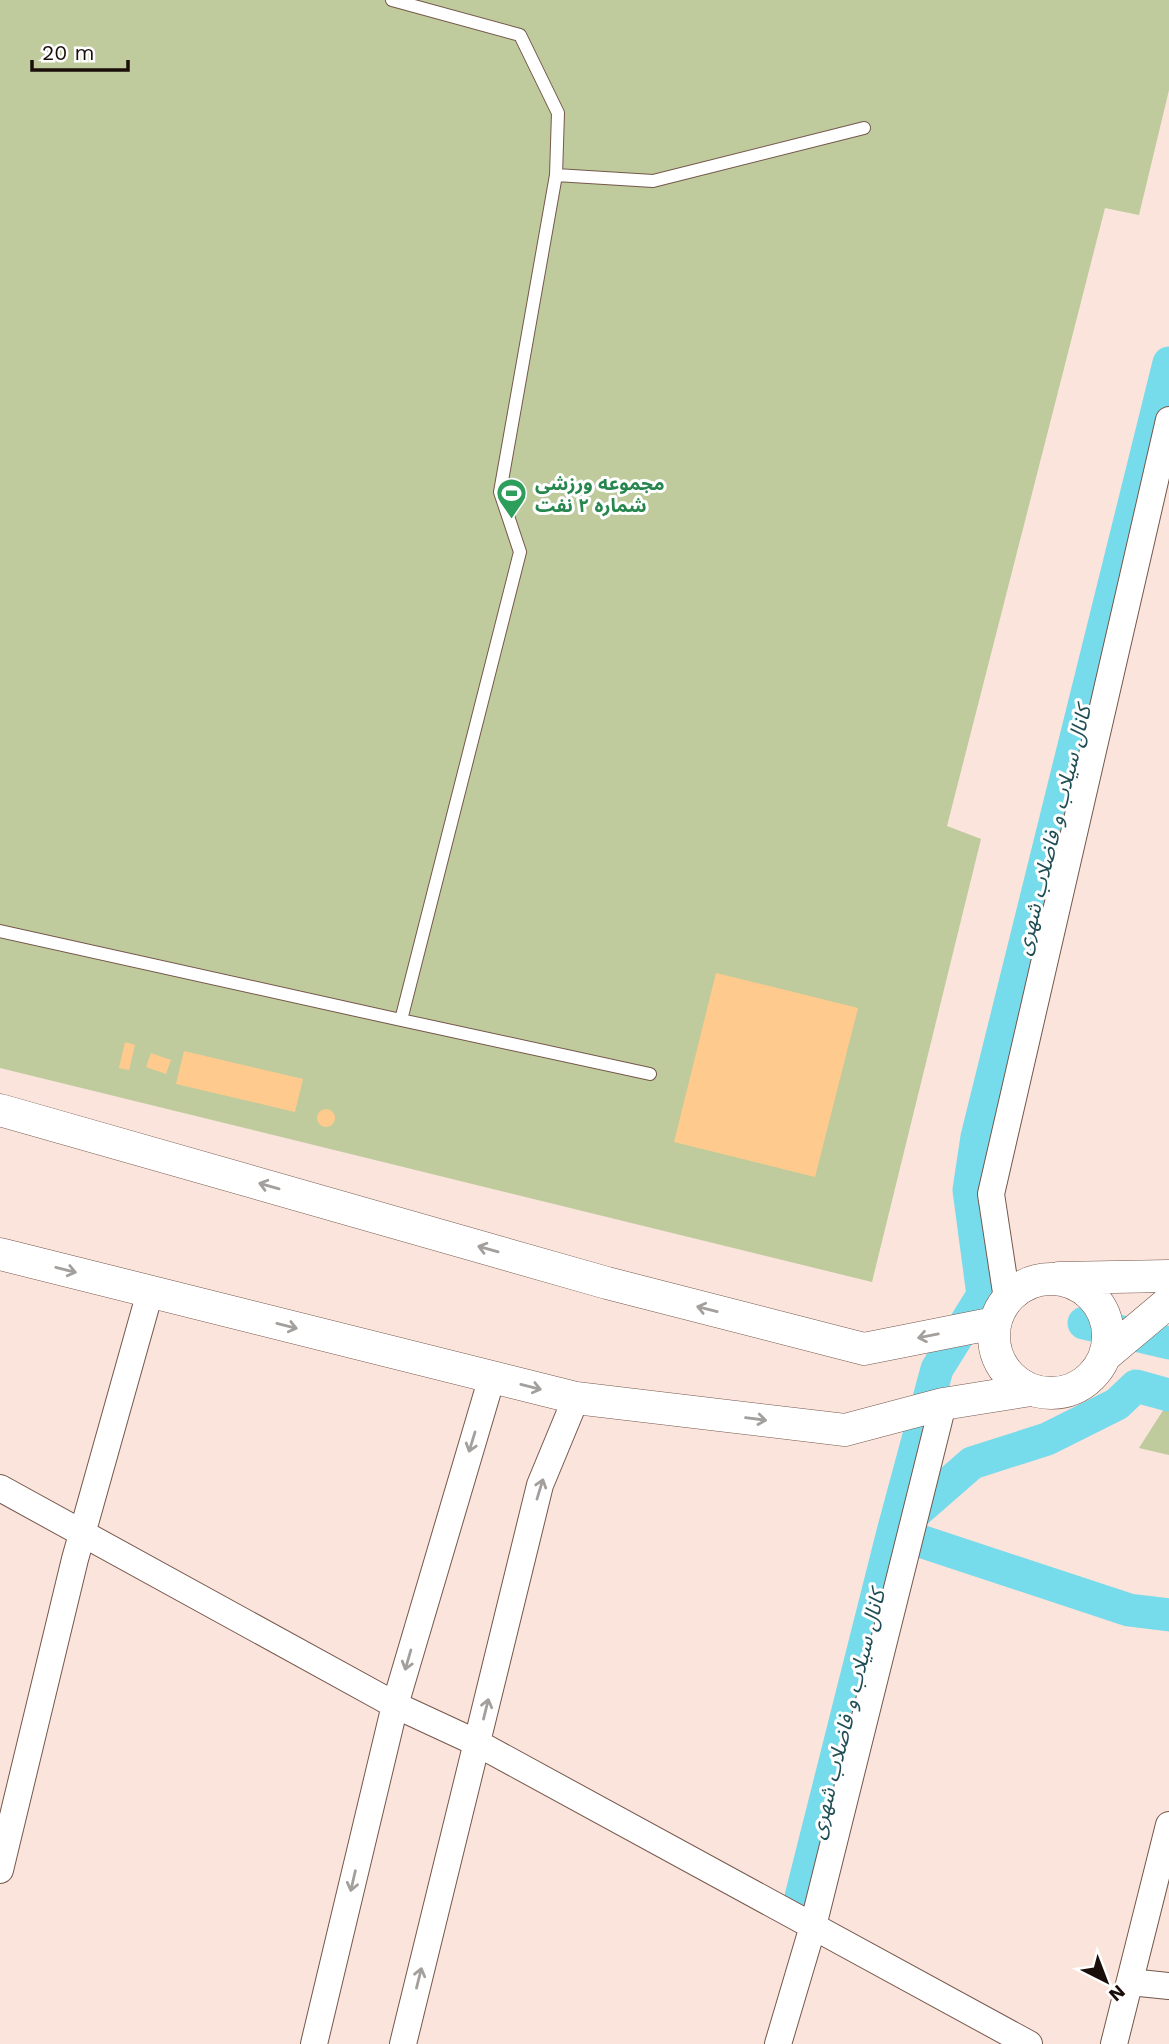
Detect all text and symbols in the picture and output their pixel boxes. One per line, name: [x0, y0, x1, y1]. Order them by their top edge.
scale bar: [32, 28, 128, 72]
text: 20 m: [42, 40, 94, 65]
place label: مجموعه ورزشی شماره ۲ نفت: [535, 472, 665, 517]
sports icon: مجموعه ورزشی شماره ۲ نفت: [495, 477, 529, 521]
water label: کانال سیلاب و فاضلاب شهری: [1010, 699, 1097, 957]
one-way arrow: [258, 1179, 280, 1192]
one-way arrow: [477, 1241, 499, 1254]
one-way arrow: [54, 1264, 77, 1277]
one-way arrow: [696, 1302, 719, 1315]
one-way arrow: [275, 1320, 298, 1333]
one-way arrow: [917, 1330, 940, 1344]
one-way arrow: [519, 1381, 542, 1394]
one-way arrow: [744, 1413, 767, 1426]
one-way arrow: [464, 1431, 477, 1453]
one-way arrow: [535, 1478, 548, 1500]
water label: کانال سیلاب و فاضلاب شهری: [804, 1583, 891, 1841]
one-way arrow: [400, 1649, 413, 1671]
one-way arrow: [480, 1699, 493, 1721]
one-way arrow: [346, 1869, 359, 1892]
north arrow: [1071, 1946, 1141, 2016]
one-way arrow: [413, 1967, 426, 1990]
text: N: [1104, 1980, 1130, 2007]

